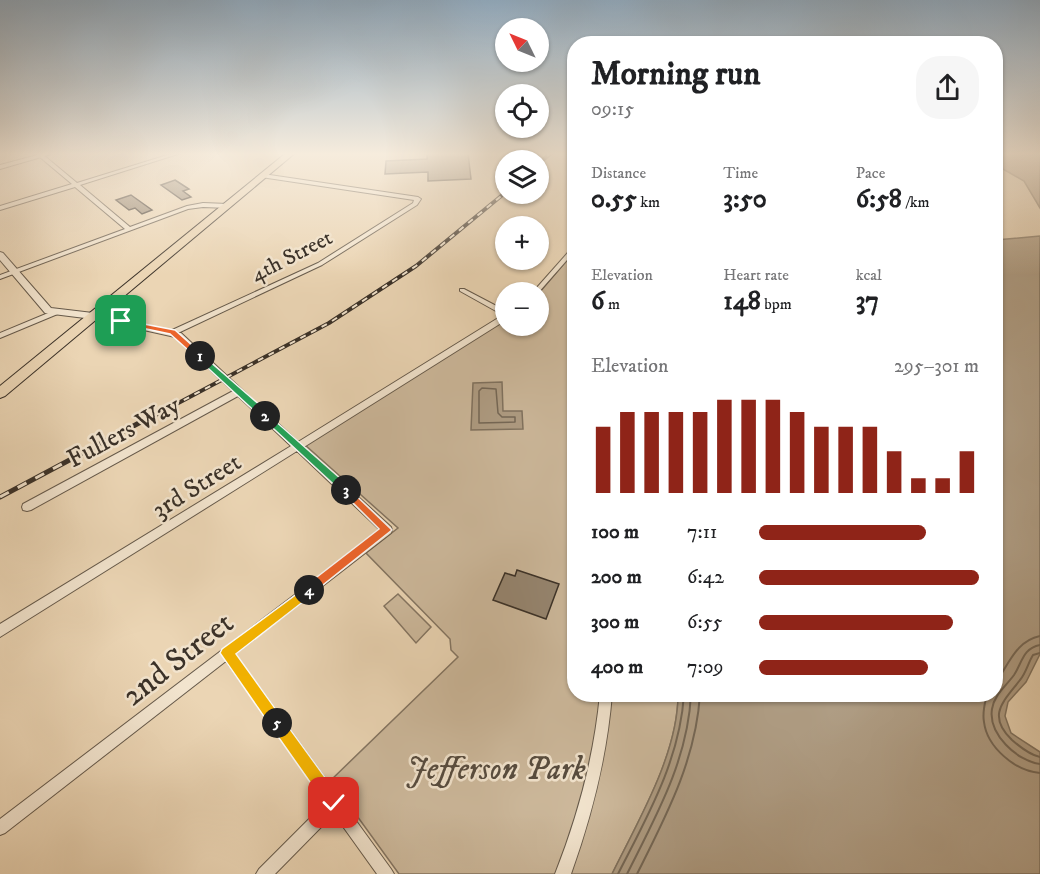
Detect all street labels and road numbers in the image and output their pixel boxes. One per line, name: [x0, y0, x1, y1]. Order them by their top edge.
street label: 4th Street: [246, 224, 337, 288]
street label: Fullers Way: [61, 388, 187, 476]
street label: 3rd Street: [146, 446, 248, 527]
street label: 2nd Street: [114, 604, 242, 716]

